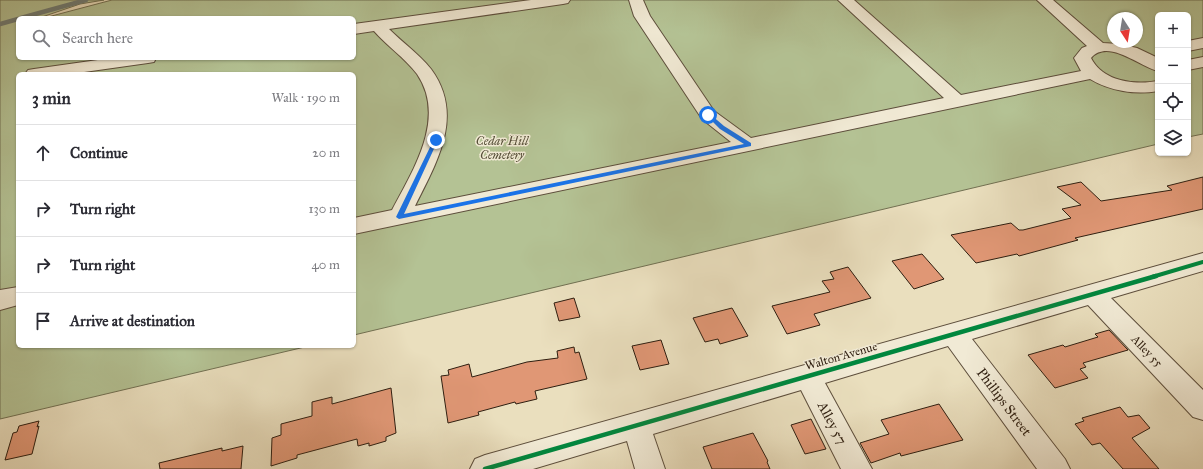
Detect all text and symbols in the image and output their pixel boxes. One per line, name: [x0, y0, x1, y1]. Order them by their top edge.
north arrow: [1107, 12, 1143, 48]
map controls: [1155, 12, 1191, 156]
button: +: [1155, 12, 1191, 48]
search box: [16, 16, 356, 60]
icon: search: [30, 27, 52, 49]
text: Search here: [62, 29, 133, 47]
button: −: [1155, 48, 1191, 84]
button: locate: [1155, 84, 1191, 120]
text: 3 min: [32, 88, 71, 109]
text: Walk · 190 m: [271, 90, 340, 106]
route start: [699, 106, 717, 124]
button: layers: [1155, 120, 1191, 156]
route end: [427, 131, 445, 149]
park label: Cedar Hill Cemetery: [476, 134, 530, 162]
icon: ahead: [32, 142, 54, 164]
text: Continue: [70, 144, 128, 162]
text: 20 m: [312, 145, 340, 161]
icon: right: [32, 198, 54, 220]
text: Turn right: [70, 200, 135, 218]
text: 130 m: [308, 201, 340, 217]
icon: right: [32, 254, 54, 276]
text: Turn right: [70, 256, 135, 274]
text: 40 m: [311, 257, 340, 273]
icon: arrive: [32, 310, 54, 332]
text: Arrive at destination: [70, 312, 195, 330]
street label: Alley 55: [1128, 331, 1166, 370]
street label: Walton Avenue: [803, 339, 879, 373]
street label: Phillips Street: [973, 365, 1035, 439]
street label: Alley 57: [813, 398, 850, 447]

